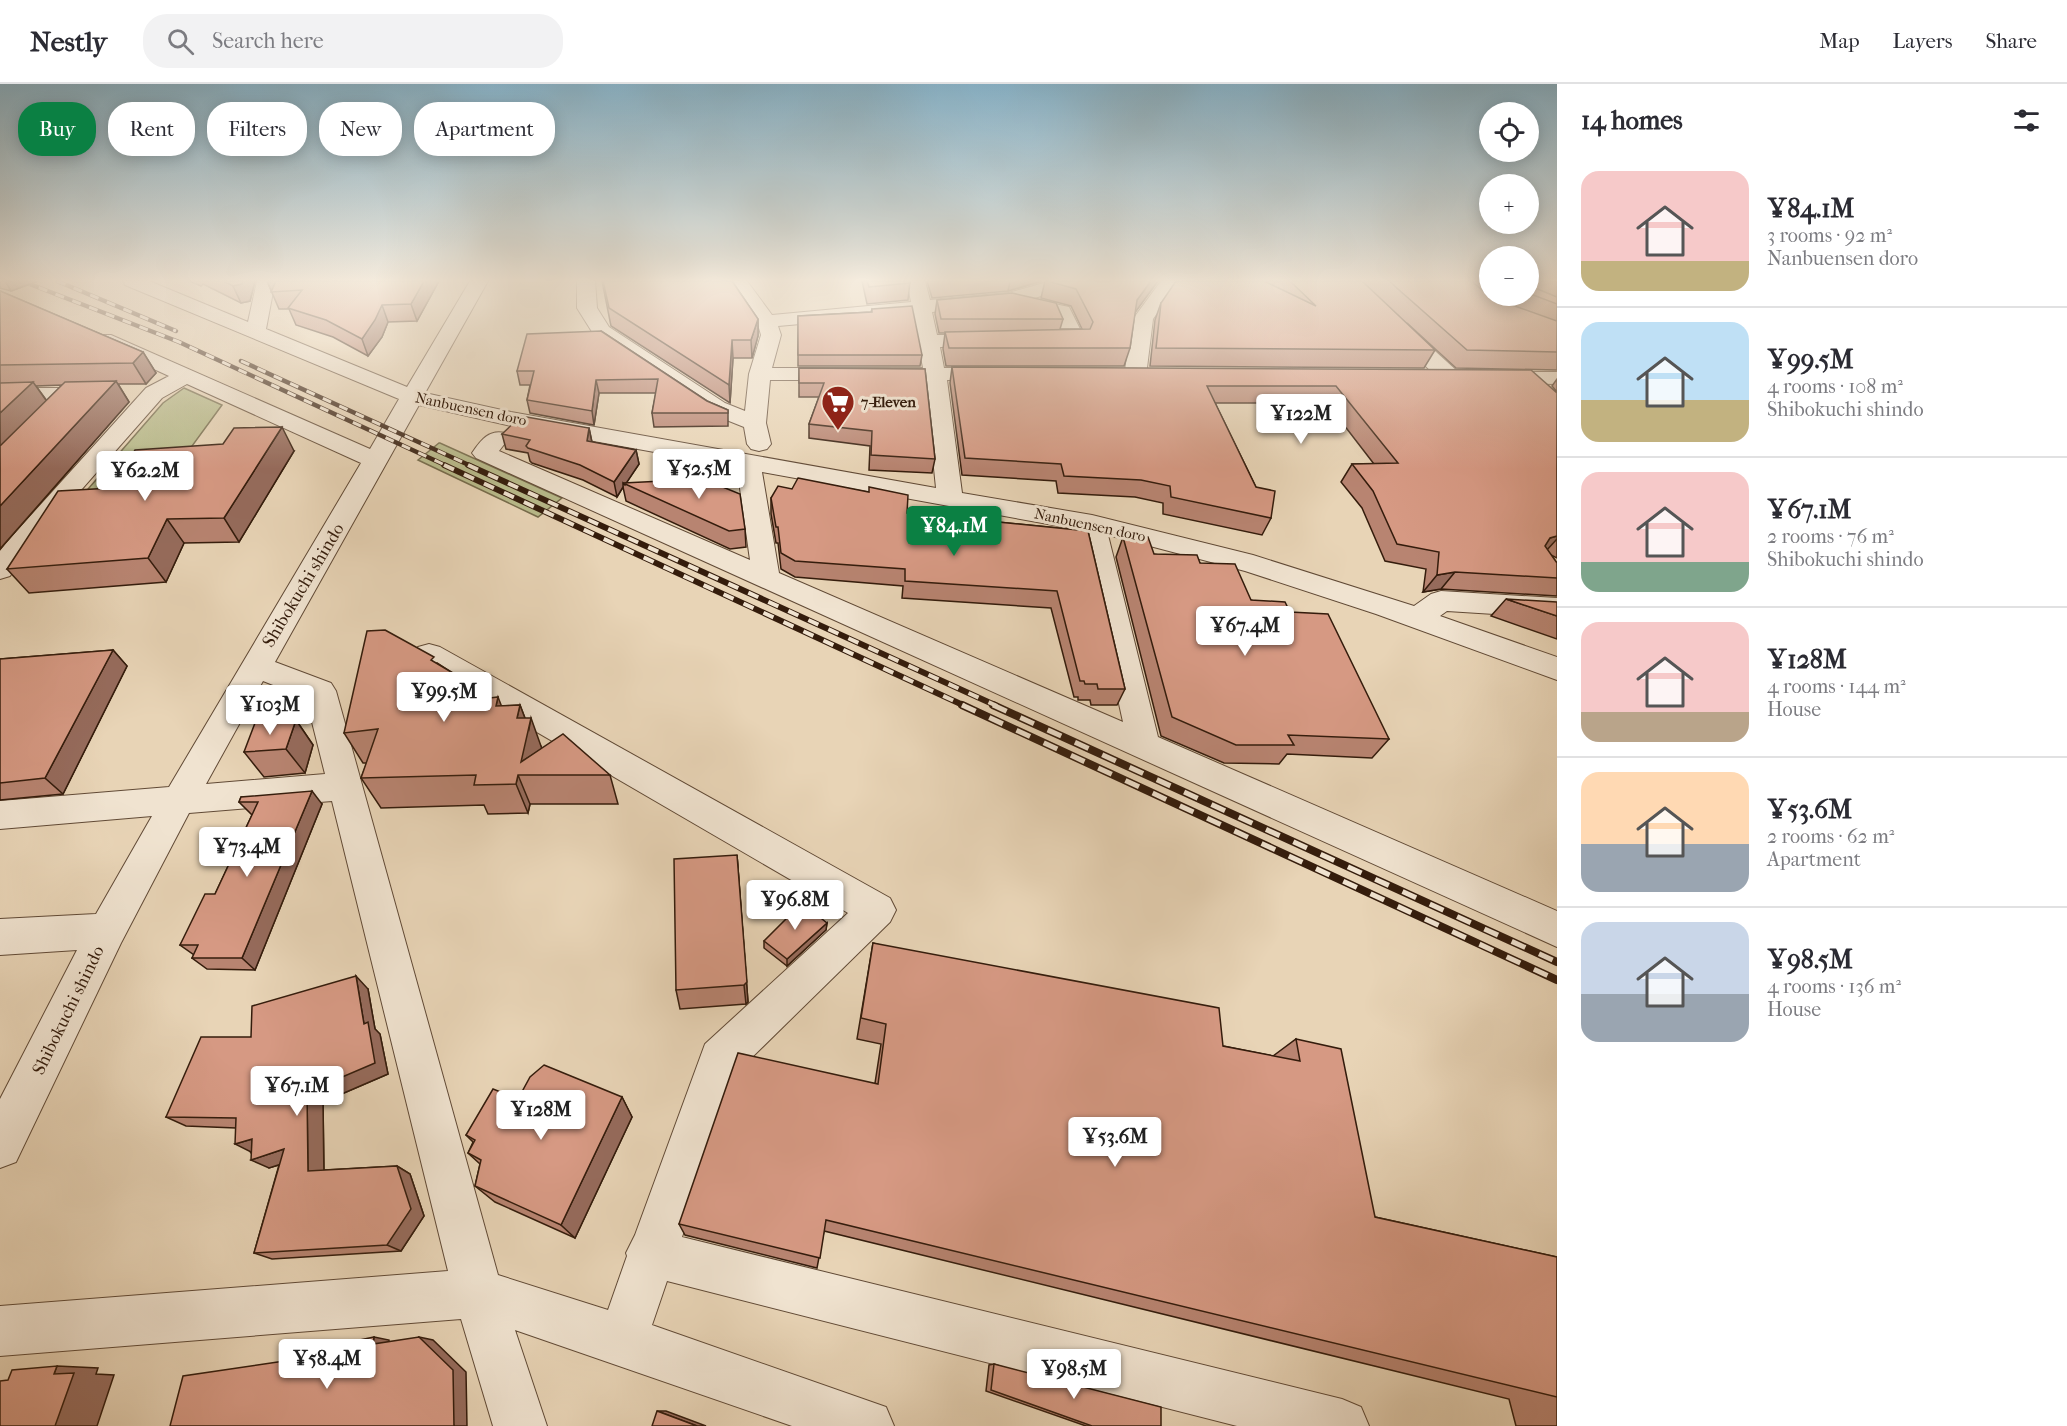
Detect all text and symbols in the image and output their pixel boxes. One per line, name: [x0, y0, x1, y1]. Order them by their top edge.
search box: [143, 14, 563, 68]
text: Nestly: [30, 25, 107, 58]
icon: search: [164, 25, 197, 58]
text: Search here: [212, 28, 324, 54]
text: Map: [1819, 29, 1860, 53]
text: Layers: [1893, 29, 1952, 53]
text: Share: [1985, 29, 2037, 53]
chip: Buy: [18, 102, 96, 156]
chip: Rent: [108, 102, 195, 156]
chip: Filters: [207, 102, 307, 156]
chip: New: [319, 102, 402, 156]
chip: Apartment: [414, 102, 555, 156]
map controls: [1479, 102, 1539, 306]
button: locate: [1479, 102, 1539, 162]
icon: filters: [2010, 104, 2043, 137]
text: 14 homes: [1581, 105, 1683, 136]
button: +: [1479, 174, 1539, 234]
text: ¥84.1M: [1767, 193, 1854, 224]
icon: home: [1629, 195, 1701, 267]
text: 3 rooms · 92 m²: [1767, 224, 1892, 247]
button: −: [1479, 246, 1539, 306]
text: Nanbuensen doro: [1767, 247, 1918, 270]
text: ¥99.5M: [1767, 344, 1853, 375]
icon: home: [1629, 346, 1701, 418]
text: 4 rooms · 108 m²: [1767, 375, 1903, 398]
supermarket icon: 7-Eleven: [820, 384, 856, 431]
street label: Nanbuensen doro: [414, 388, 529, 430]
place label: 7-Eleven: [860, 393, 916, 411]
pin: ¥122M: [1259, 394, 1343, 445]
text: Shibokuchi shindo: [1767, 398, 1924, 421]
text: ¥122M: [1270, 402, 1332, 425]
pin: ¥52.5M: [650, 449, 748, 500]
pin: ¥62.2M: [96, 451, 194, 502]
text: ¥52.5M: [667, 457, 731, 480]
text: ¥62.2M: [110, 459, 180, 482]
text: ¥67.1M: [1767, 494, 1851, 525]
icon: home: [1629, 496, 1701, 568]
street label: Nanbuensen doro: [1033, 504, 1148, 546]
pin: ¥84.1M: [905, 506, 1003, 557]
text: ¥84.1M: [920, 514, 988, 537]
street label: Shibokuchi shindo: [258, 519, 349, 651]
text: 2 rooms · 76 m²: [1767, 525, 1894, 548]
text: Shibokuchi shindo: [1767, 548, 1924, 571]
pin: ¥67.4M: [1196, 606, 1294, 657]
text: ¥67.4M: [1210, 614, 1280, 637]
text: ¥128M: [1767, 644, 1847, 675]
icon: home: [1629, 646, 1701, 718]
pin: ¥99.5M: [395, 672, 493, 723]
text: 4 rooms · 144 m²: [1767, 675, 1906, 698]
text: ¥99.5M: [411, 680, 477, 703]
pin: ¥103M: [228, 685, 312, 736]
text: ¥103M: [240, 693, 300, 716]
text: House: [1767, 698, 1821, 721]
text: ¥53.6M: [1767, 794, 1852, 825]
icon: home: [1629, 796, 1701, 868]
text: 2 rooms · 62 m²: [1767, 825, 1894, 848]
pin: ¥73.4M: [198, 827, 296, 878]
text: ¥73.4M: [213, 835, 281, 858]
text: Apartment: [1767, 848, 1861, 871]
pin: ¥96.8M: [746, 880, 844, 931]
text: ¥96.8M: [760, 888, 830, 911]
street label: Shibokuchi shindo: [28, 942, 109, 1078]
text: ¥98.5M: [1767, 944, 1853, 975]
icon: home: [1629, 946, 1701, 1018]
text: 4 rooms · 136 m²: [1767, 975, 1901, 998]
text: House: [1767, 998, 1821, 1021]
pin: ¥67.1M: [248, 1066, 346, 1117]
text: ¥67.1M: [265, 1074, 329, 1097]
pin: ¥128M: [499, 1090, 583, 1141]
text: ¥128M: [510, 1098, 572, 1121]
pin: ¥53.6M: [1066, 1117, 1164, 1168]
text: ¥53.6M: [1082, 1125, 1148, 1148]
pin: ¥58.4M: [278, 1339, 376, 1390]
text: ¥58.4M: [293, 1347, 361, 1370]
pin: ¥98.5M: [1025, 1349, 1123, 1400]
text: ¥98.5M: [1041, 1357, 1107, 1380]

